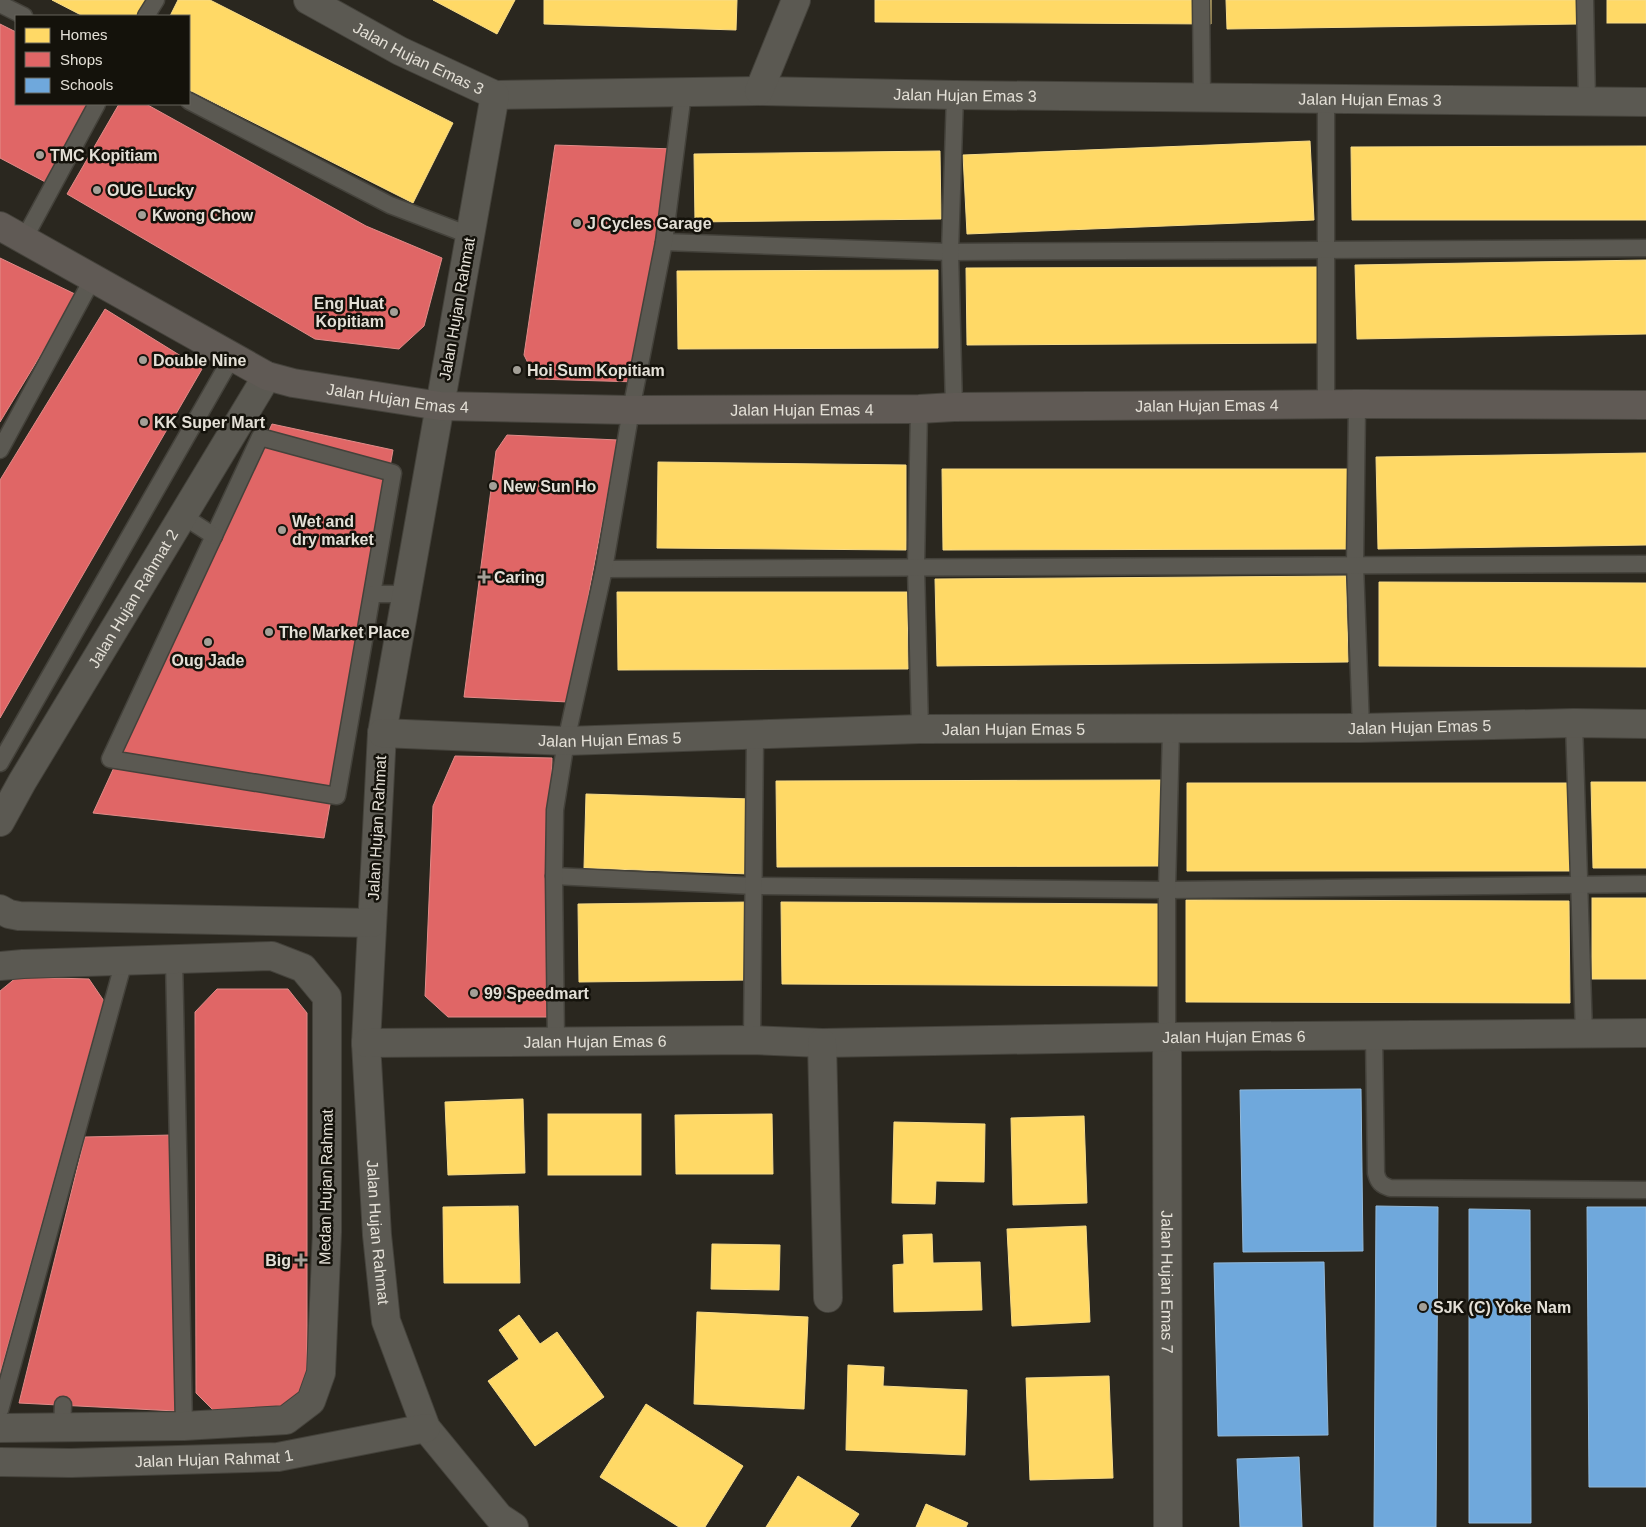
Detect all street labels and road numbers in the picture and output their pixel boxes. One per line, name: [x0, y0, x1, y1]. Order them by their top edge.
street label: Jalan Hujan Emas 3: [351, 18, 487, 97]
street label: Jalan Hujan Emas 3: [893, 85, 1037, 104]
street label: Jalan Hujan Emas 3: [1298, 90, 1442, 108]
street label: Jalan Hujan Rahmat: [436, 236, 478, 382]
street label: Jalan Hujan Emas 4: [325, 380, 469, 415]
street label: Jalan Hujan Emas 4: [1135, 396, 1279, 414]
street label: Jalan Hujan Emas 4: [730, 401, 874, 418]
street label: Jalan Hujan Rahmat 2: [85, 526, 181, 671]
street label: Jalan Hujan Emas 5: [1348, 716, 1492, 737]
street label: Jalan Hujan Emas 5: [942, 720, 1085, 737]
street label: Jalan Hujan Emas 5: [538, 729, 682, 750]
street label: Jalan Hujan Rahmat: [365, 755, 389, 901]
street label: Jalan Hujan Emas 6: [1162, 1027, 1306, 1046]
street label: Jalan Hujan Emas 6: [523, 1032, 667, 1050]
street label: Medan Hujan Rahmat: [316, 1108, 336, 1265]
street label: Jalan Hujan Rahmat: [364, 1159, 393, 1306]
street label: Jalan Hujan Emas 7: [1159, 1210, 1176, 1354]
street label: Jalan Hujan Rahmat 1: [134, 1446, 295, 1470]

